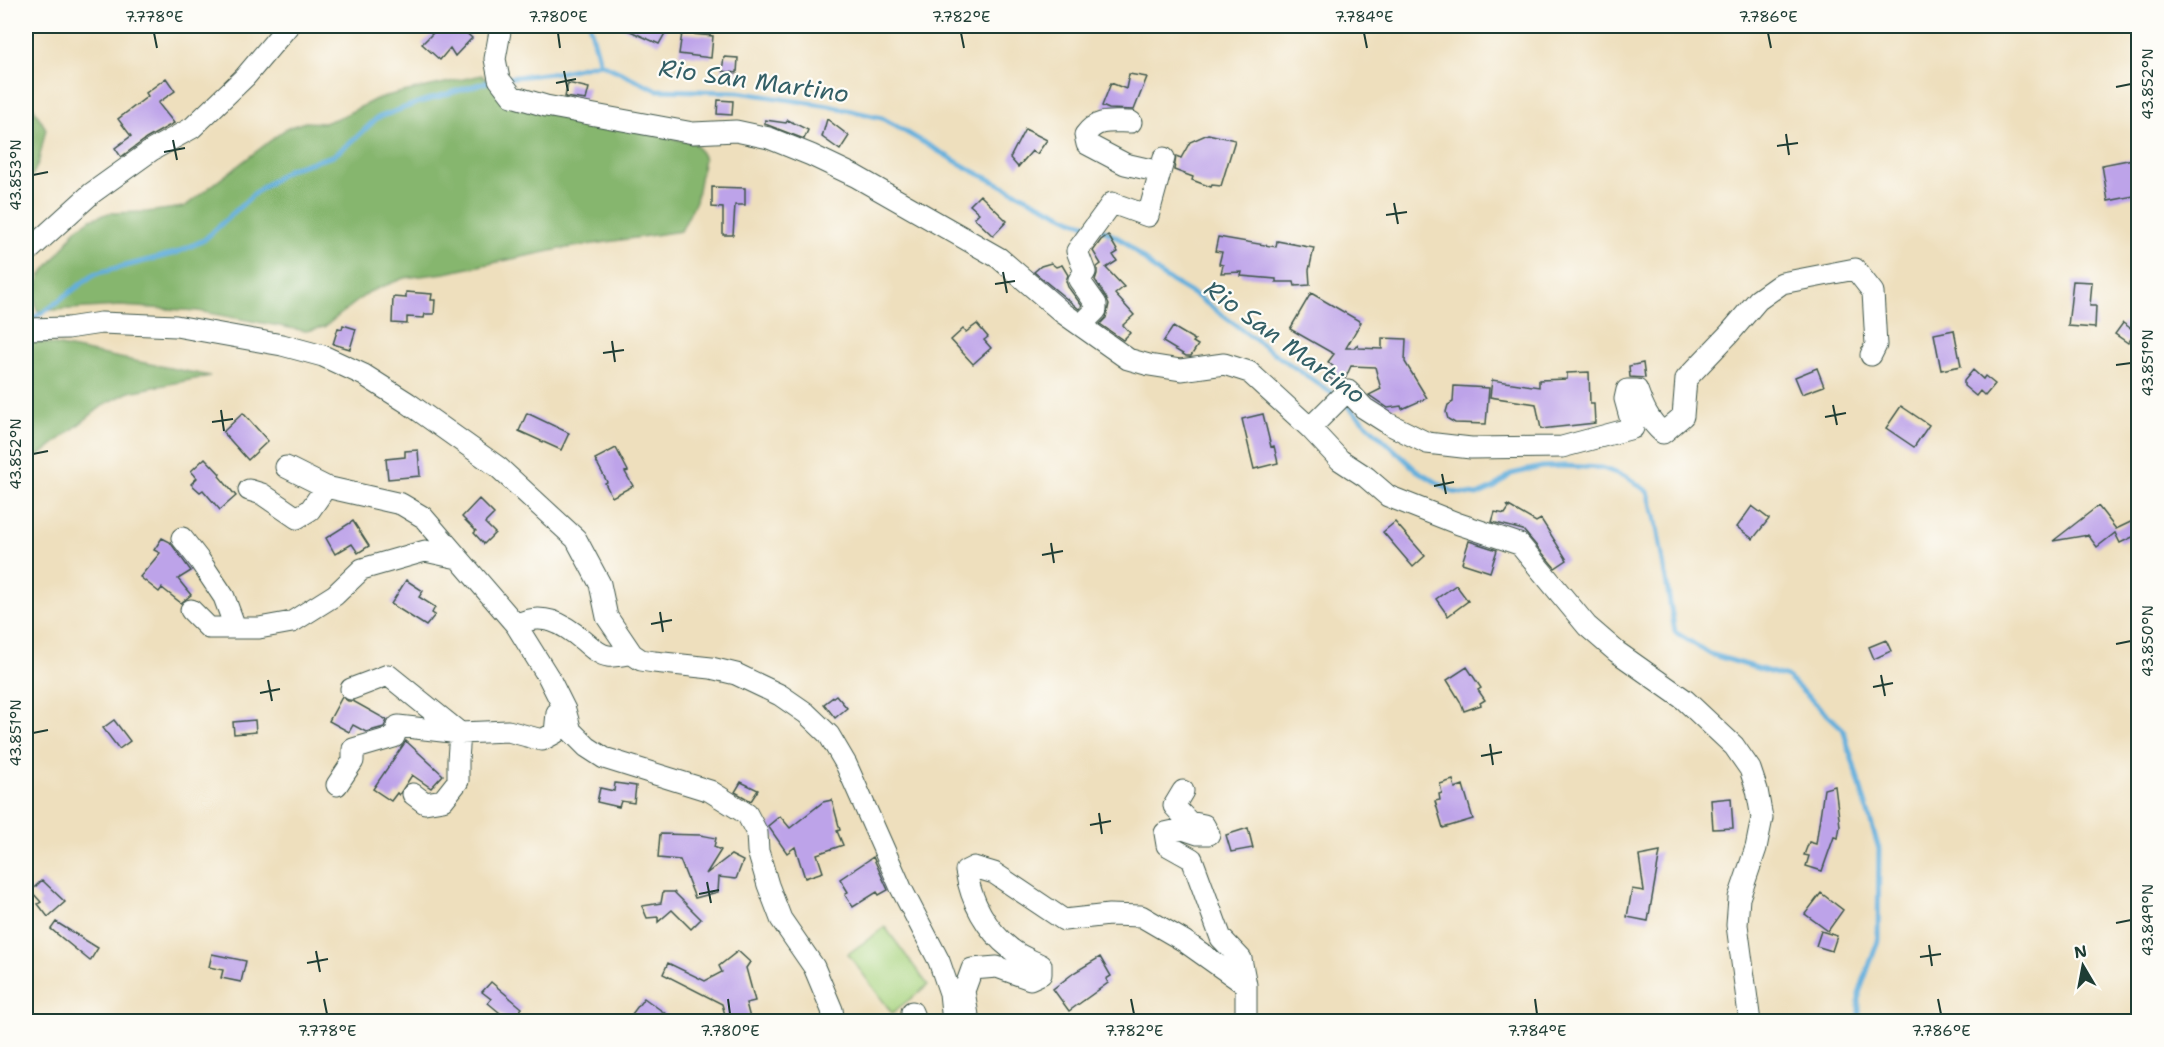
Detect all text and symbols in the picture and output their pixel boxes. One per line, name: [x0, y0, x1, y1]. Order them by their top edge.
text: 7.778°E: [125, 7, 183, 27]
text: 7.780°E: [528, 7, 588, 27]
text: 7.782°E: [932, 7, 990, 27]
text: 7.784°E: [1334, 7, 1394, 27]
text: 7.786°E: [1738, 7, 1798, 27]
text: 43.852°N: [2138, 48, 2158, 120]
water label: Rio San Martino: [657, 52, 851, 110]
text: 43.853°N: [6, 139, 26, 211]
water label: Rio San Martino: [1198, 273, 1372, 411]
text: 43.851°N: [2138, 329, 2158, 397]
text: 43.852°N: [6, 418, 26, 490]
text: 43.850°N: [2138, 605, 2158, 677]
text: 43.851°N: [6, 699, 26, 767]
text: 43.849°N: [2138, 884, 2158, 956]
north arrow: [2053, 936, 2113, 996]
text: N: [2072, 940, 2089, 963]
text: 7.778°E: [298, 1021, 356, 1041]
text: 7.780°E: [700, 1021, 760, 1041]
text: 7.782°E: [1105, 1021, 1163, 1041]
text: 7.784°E: [1507, 1021, 1567, 1041]
text: 7.786°E: [1911, 1021, 1971, 1041]

